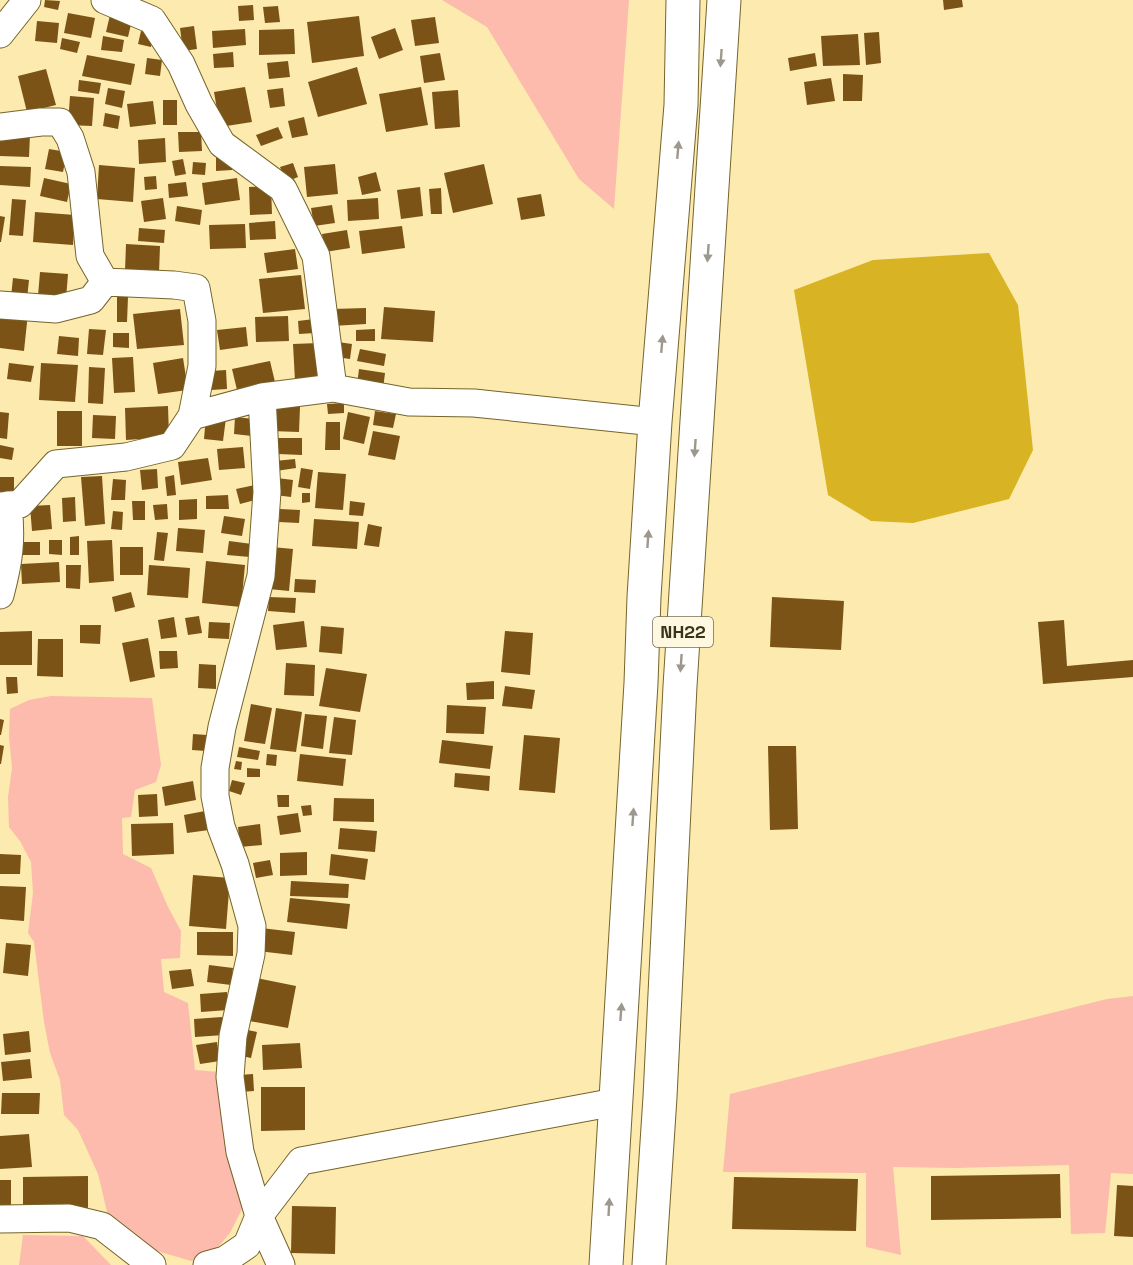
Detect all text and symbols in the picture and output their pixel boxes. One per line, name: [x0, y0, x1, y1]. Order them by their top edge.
one-way arrow: [716, 49, 725, 68]
one-way arrow: [673, 140, 683, 159]
one-way arrow: [703, 243, 713, 262]
one-way arrow: [657, 335, 667, 354]
one-way arrow: [691, 438, 700, 457]
one-way arrow: [643, 529, 652, 548]
road number: NH22: [653, 617, 713, 647]
one-way arrow: [677, 654, 686, 673]
one-way arrow: [628, 808, 638, 827]
one-way arrow: [616, 1002, 625, 1021]
one-way arrow: [605, 1197, 614, 1216]

